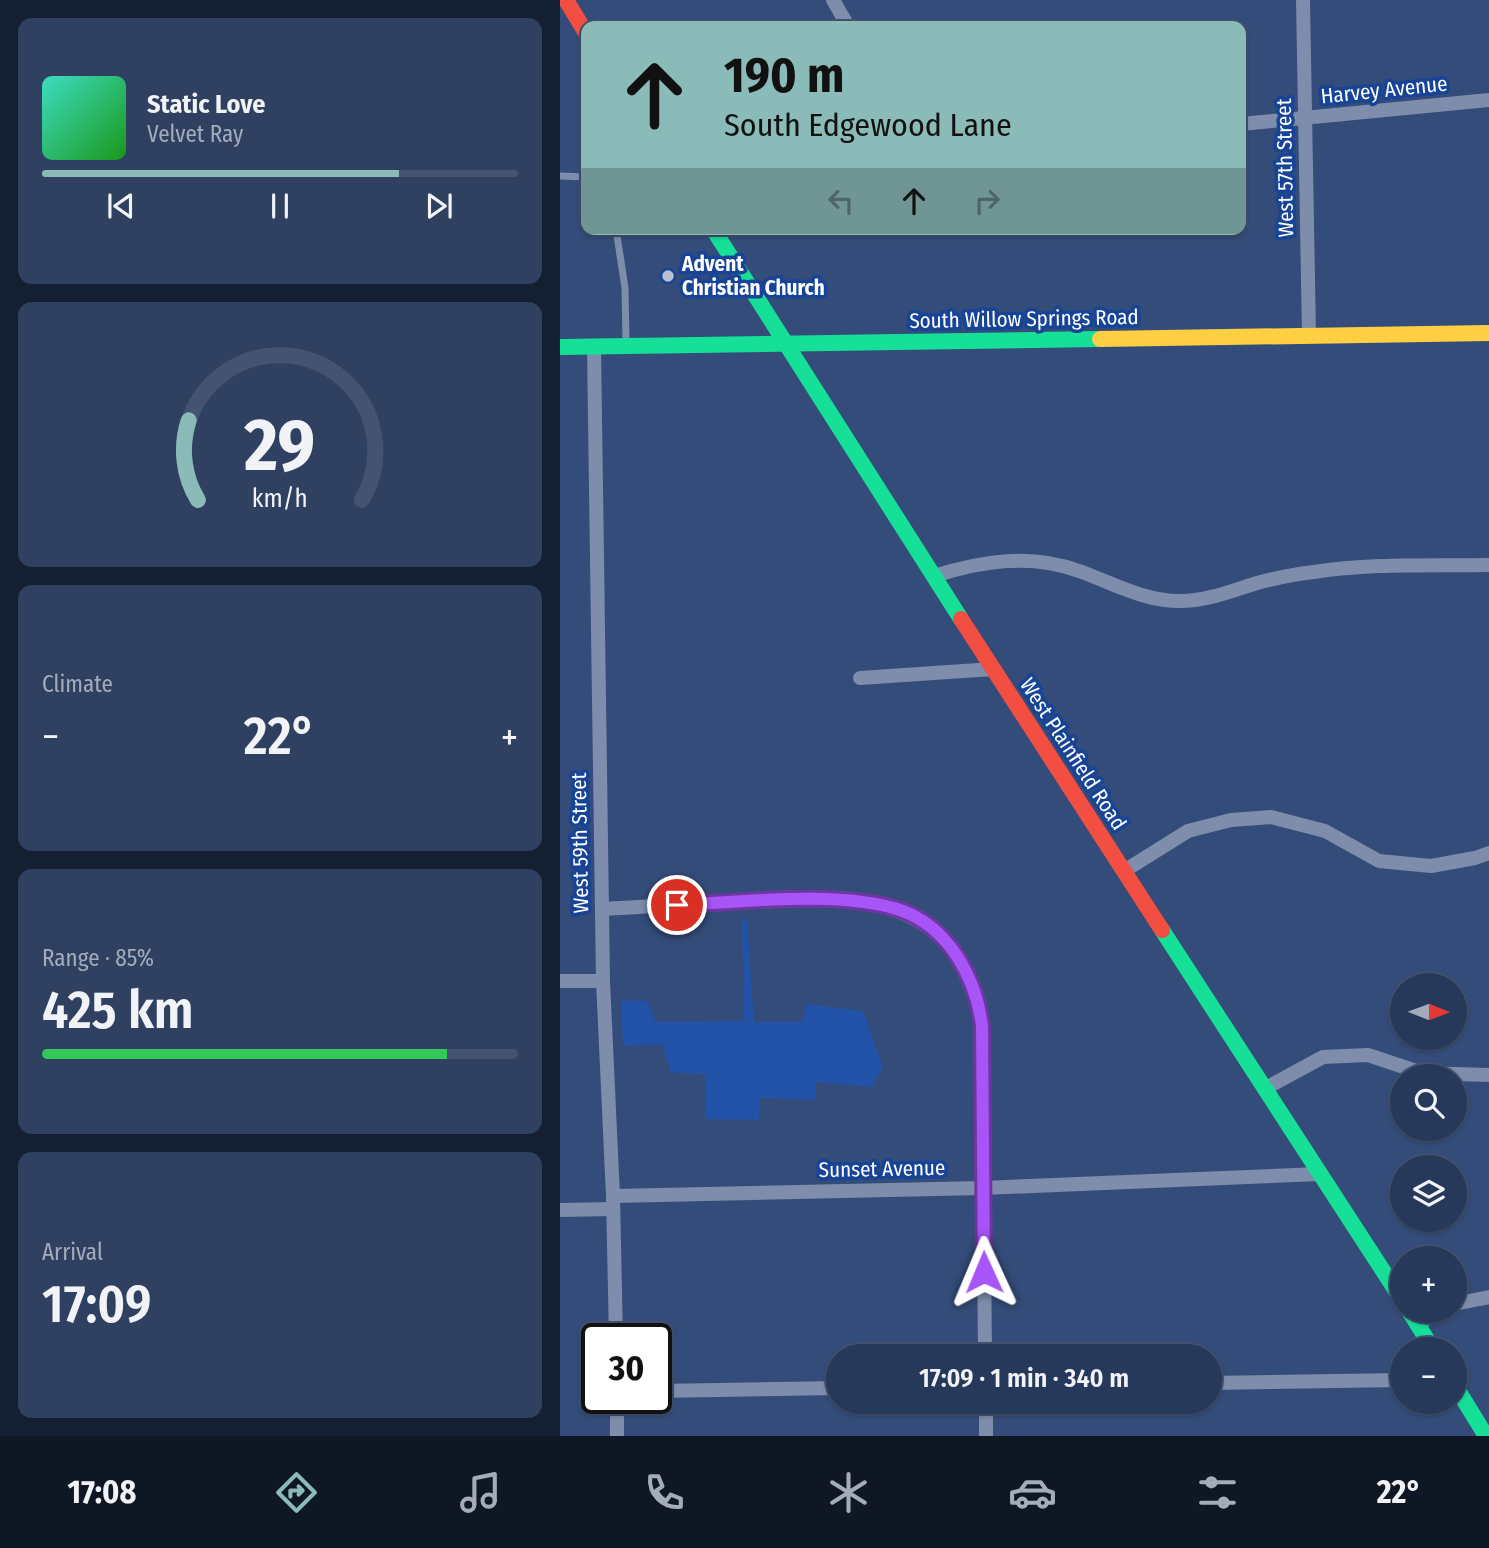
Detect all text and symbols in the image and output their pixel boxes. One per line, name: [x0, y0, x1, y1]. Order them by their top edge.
text: 190 m: [724, 46, 844, 105]
icon: ahead: [609, 49, 700, 140]
street label: Harvey Avenue: [1319, 70, 1449, 110]
text: Static Love: [147, 89, 265, 120]
street label: West 57th Street: [1271, 98, 1299, 238]
text: South Edgewood Lane: [724, 106, 1012, 144]
text: Velvet Ray: [147, 120, 243, 148]
icon: left: [822, 182, 860, 220]
icon: ahead: [895, 182, 933, 220]
icon: right: [968, 182, 1006, 220]
icon: previous: [102, 187, 140, 225]
icon: pause: [261, 187, 299, 225]
icon: next: [420, 187, 458, 225]
place label: Advent Christian Church: [681, 251, 825, 301]
marker: Advent Christian Church: [660, 268, 676, 284]
street label: South Willow Springs Road: [909, 304, 1139, 334]
text: 29: [244, 403, 315, 490]
text: km/h: [252, 484, 308, 514]
text: Climate: [42, 670, 113, 698]
street label: West Plainfield Road: [1014, 673, 1132, 835]
text: 22°: [244, 705, 316, 768]
text: −: [42, 714, 59, 760]
text: +: [501, 714, 518, 760]
street label: West 59th Street: [566, 772, 594, 914]
pin: [647, 875, 707, 935]
icon: arrive: [658, 886, 696, 924]
text: Range · 85%: [42, 944, 154, 972]
north arrow: [1390, 973, 1466, 1050]
map controls: [1390, 973, 1467, 1414]
text: 425 km: [42, 979, 194, 1042]
button: search: [1390, 1064, 1467, 1141]
street label: Sunset Avenue: [818, 1155, 946, 1183]
button: layers: [1390, 1155, 1467, 1232]
position arrow: [947, 1235, 1021, 1309]
text: Arrival: [42, 1238, 103, 1266]
button: +: [1390, 1246, 1467, 1323]
text: 17:09: [42, 1273, 151, 1336]
speed limit sign: 30: [581, 1323, 672, 1414]
button: −: [1390, 1337, 1467, 1414]
text: 17:09 · 1 min · 340 m: [919, 1363, 1129, 1394]
icon: directions: [272, 1468, 321, 1517]
icon: music: [456, 1468, 505, 1517]
icon: phone: [640, 1468, 689, 1517]
icon: climate: [824, 1468, 873, 1517]
icon: car: [1008, 1468, 1057, 1517]
icon: filters: [1193, 1468, 1242, 1517]
text: 17:08: [68, 1473, 136, 1511]
text: 22°: [1377, 1473, 1421, 1511]

